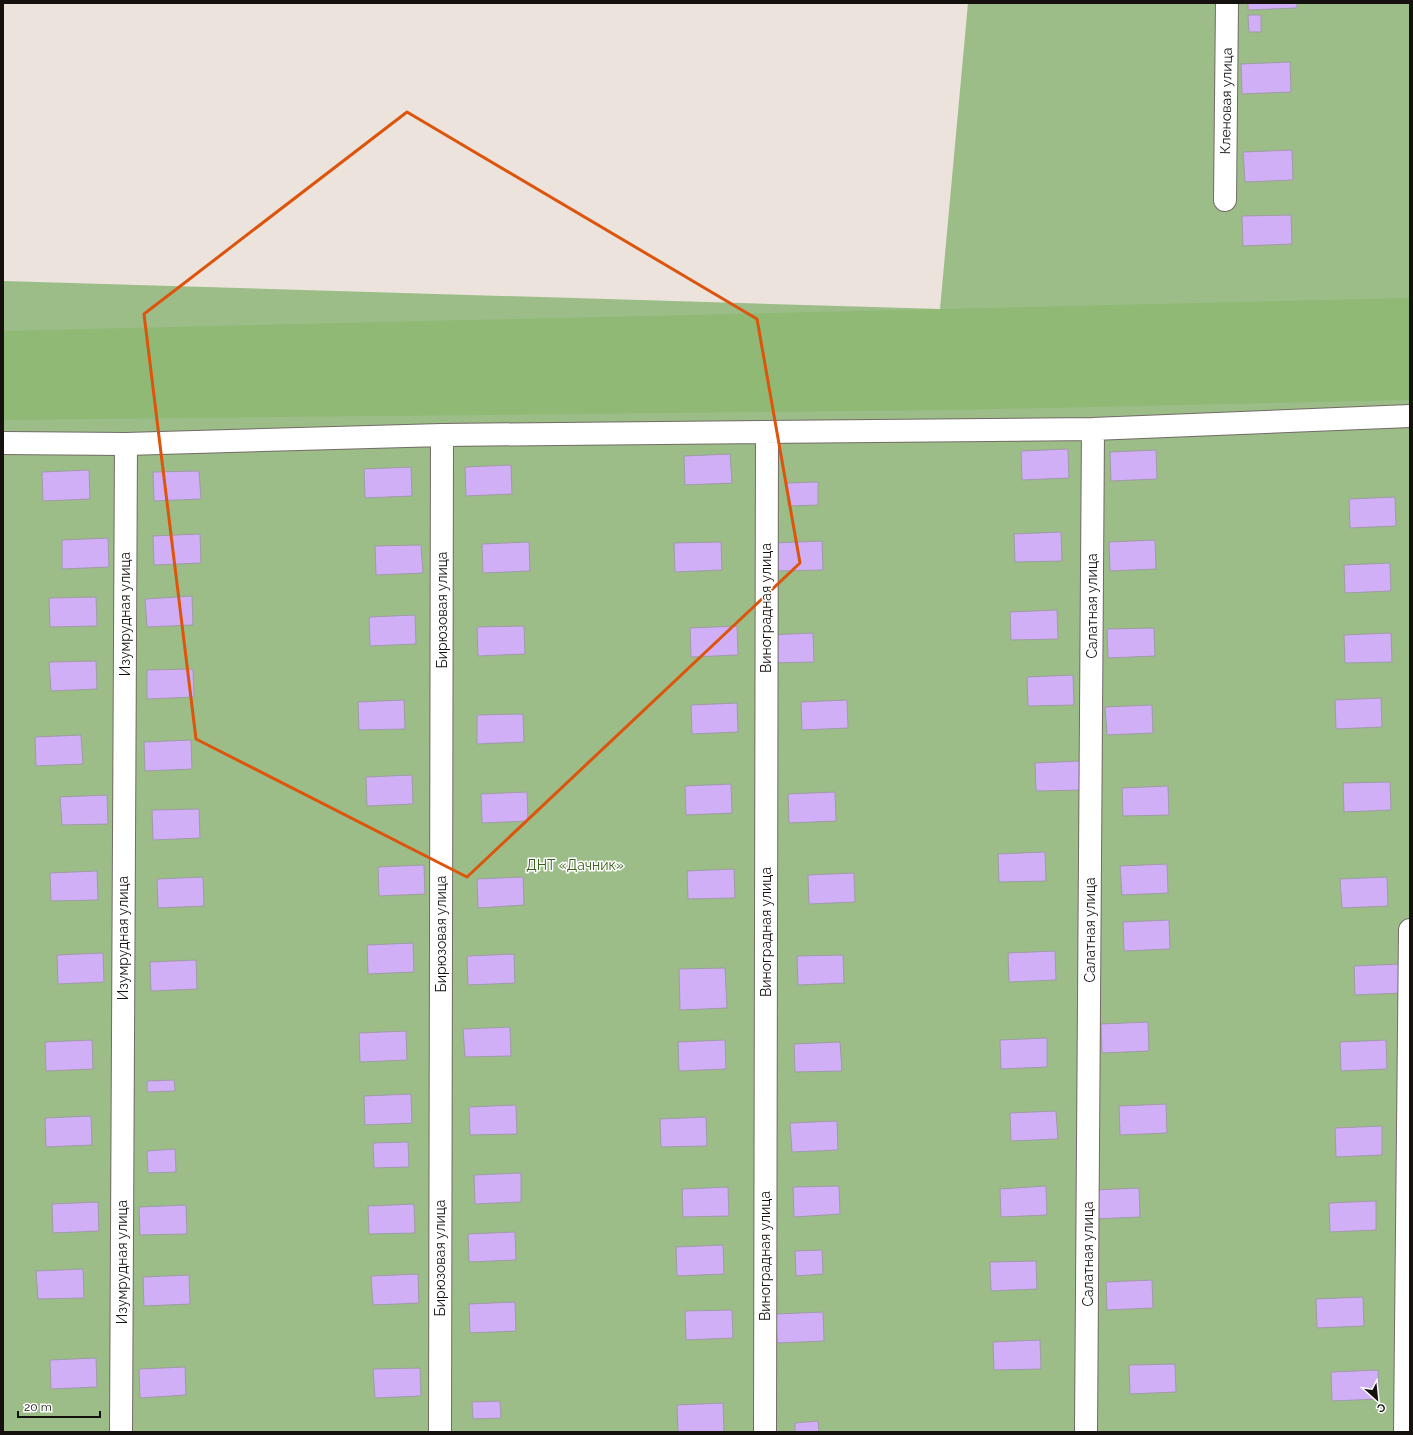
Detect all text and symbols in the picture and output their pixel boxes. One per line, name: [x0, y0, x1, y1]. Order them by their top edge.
street label: Кленовая улица: [1217, 48, 1235, 154]
street label: Виноградная улица: [758, 543, 774, 673]
street label: Изумрудная улица: [117, 552, 133, 676]
street label: Бирюзовая улица: [434, 552, 450, 668]
street label: Салатная улица: [1084, 553, 1100, 659]
park label: ДНТ «Дачник»: [526, 857, 624, 873]
street label: Виноградная улица: [758, 867, 774, 997]
street label: Изумрудная улица: [115, 876, 131, 1000]
street label: Бирюзовая улица: [433, 876, 449, 992]
street label: Салатная улица: [1082, 877, 1098, 983]
street label: Виноградная улица: [757, 1191, 773, 1321]
street label: Изумрудная улица: [114, 1200, 130, 1324]
street label: Бирюзовая улица: [432, 1200, 448, 1316]
street label: Салатная улица: [1080, 1201, 1096, 1307]
north arrow: [1357, 1379, 1397, 1419]
scale bar: [18, 1393, 100, 1419]
text: 20 m: [24, 1400, 52, 1414]
text: С: [1375, 1400, 1388, 1415]

